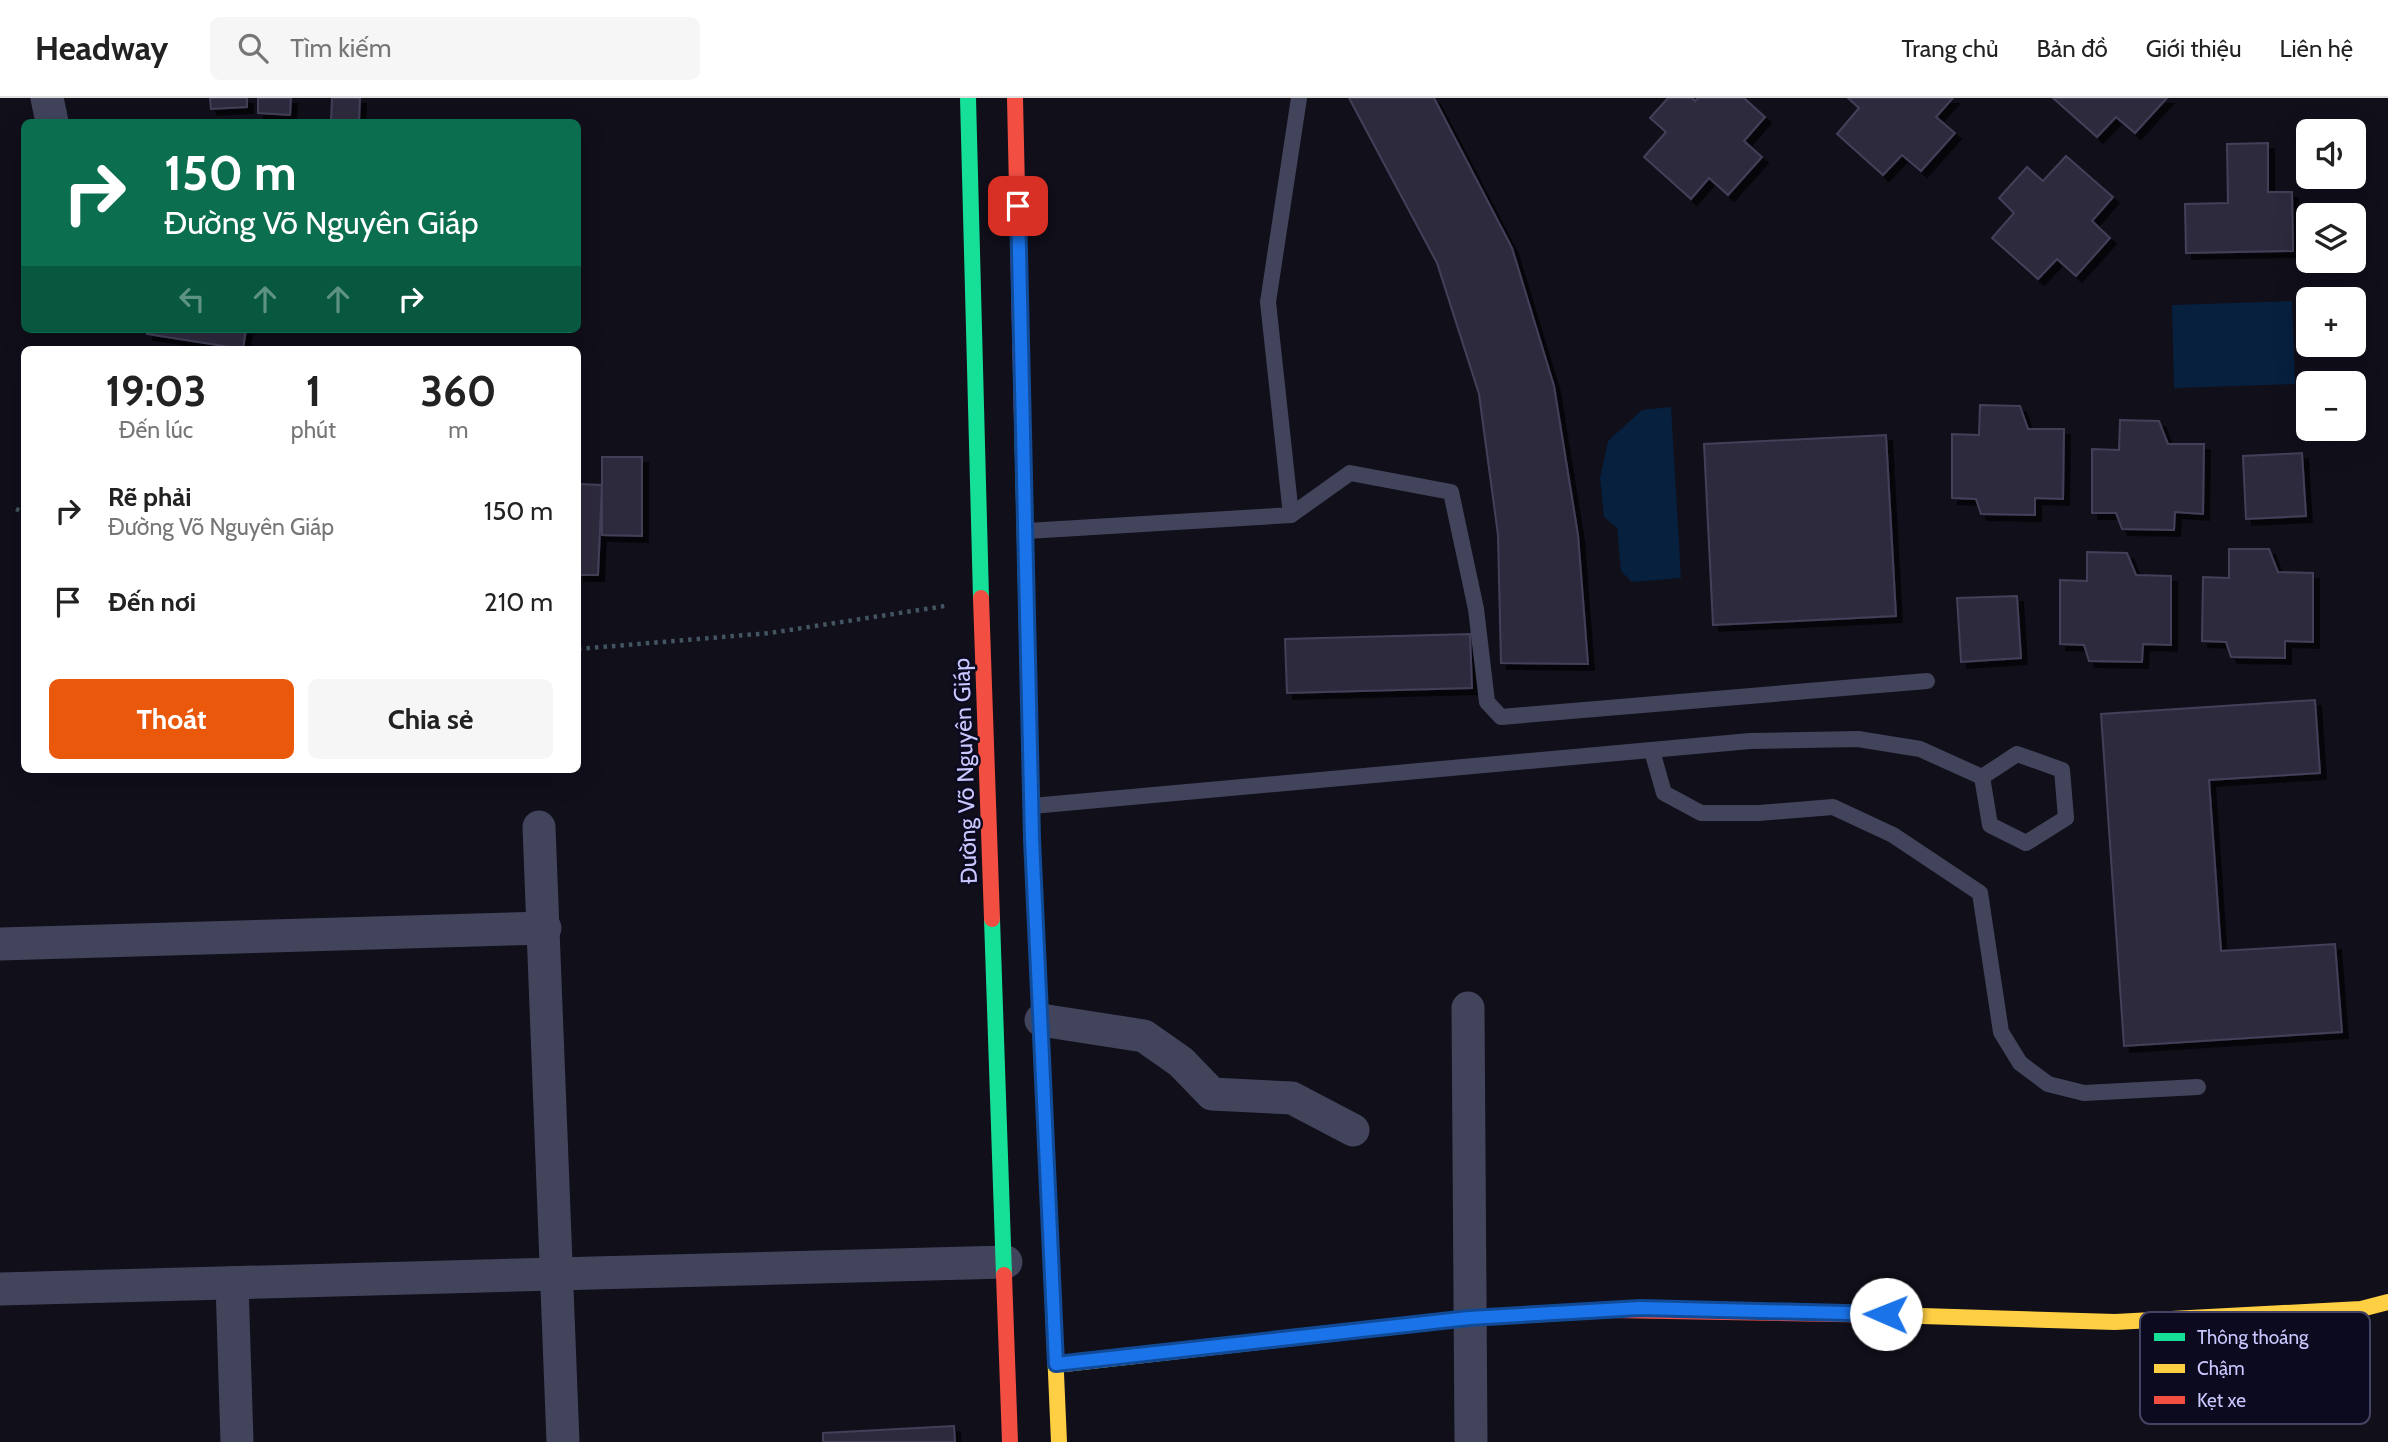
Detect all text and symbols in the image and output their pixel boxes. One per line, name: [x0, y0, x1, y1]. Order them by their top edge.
search box: [210, 17, 700, 80]
text: Headway: [35, 28, 168, 68]
icon: search: [234, 29, 272, 67]
text: Tìm kiếm: [290, 32, 391, 64]
text: Trang chủ: [1902, 34, 1998, 63]
text: Bản đồ: [2036, 34, 2108, 63]
text: Giới thiệu: [2146, 34, 2241, 63]
text: Liên hệ: [2279, 34, 2353, 63]
map controls: [2296, 119, 2366, 441]
button: sound: [2296, 119, 2366, 189]
text: 150 m: [164, 143, 297, 202]
icon: right: [49, 147, 140, 238]
pin: [988, 176, 1048, 236]
icon: arrive: [999, 187, 1037, 225]
text: Đường Võ Nguyên Giáp: [164, 203, 478, 242]
button: layers: [2296, 203, 2366, 273]
icon: left: [173, 280, 211, 318]
icon: ahead: [246, 280, 284, 318]
icon: ahead: [319, 280, 357, 318]
icon: right: [392, 280, 430, 318]
button: +: [2296, 287, 2366, 357]
text: 19:03: [106, 365, 206, 417]
text: 1: [306, 365, 321, 417]
text: 360: [421, 365, 496, 417]
button: −: [2296, 371, 2366, 441]
text: Đến lúc: [119, 416, 193, 444]
text: phút: [291, 416, 336, 444]
text: m: [448, 416, 469, 444]
text: Rẽ phải: [108, 481, 191, 513]
icon: right: [49, 492, 87, 530]
text: 150 m: [484, 495, 553, 527]
text: Đường Võ Nguyên Giáp: [108, 513, 334, 541]
icon: arrive: [49, 583, 87, 621]
text: Đến nơi: [108, 586, 196, 618]
text: 210 m: [484, 586, 553, 618]
street label: Đường Võ Nguyên Giáp: [947, 657, 983, 884]
button: Thoát: [49, 679, 294, 759]
button: Chia sẻ: [308, 679, 553, 759]
position arrow: [1849, 1277, 1923, 1351]
legend: [2140, 1312, 2370, 1424]
text: Thông thoáng: [2197, 1326, 2309, 1349]
text: Chậm: [2197, 1357, 2245, 1380]
text: Kẹt xe: [2197, 1389, 2246, 1412]

